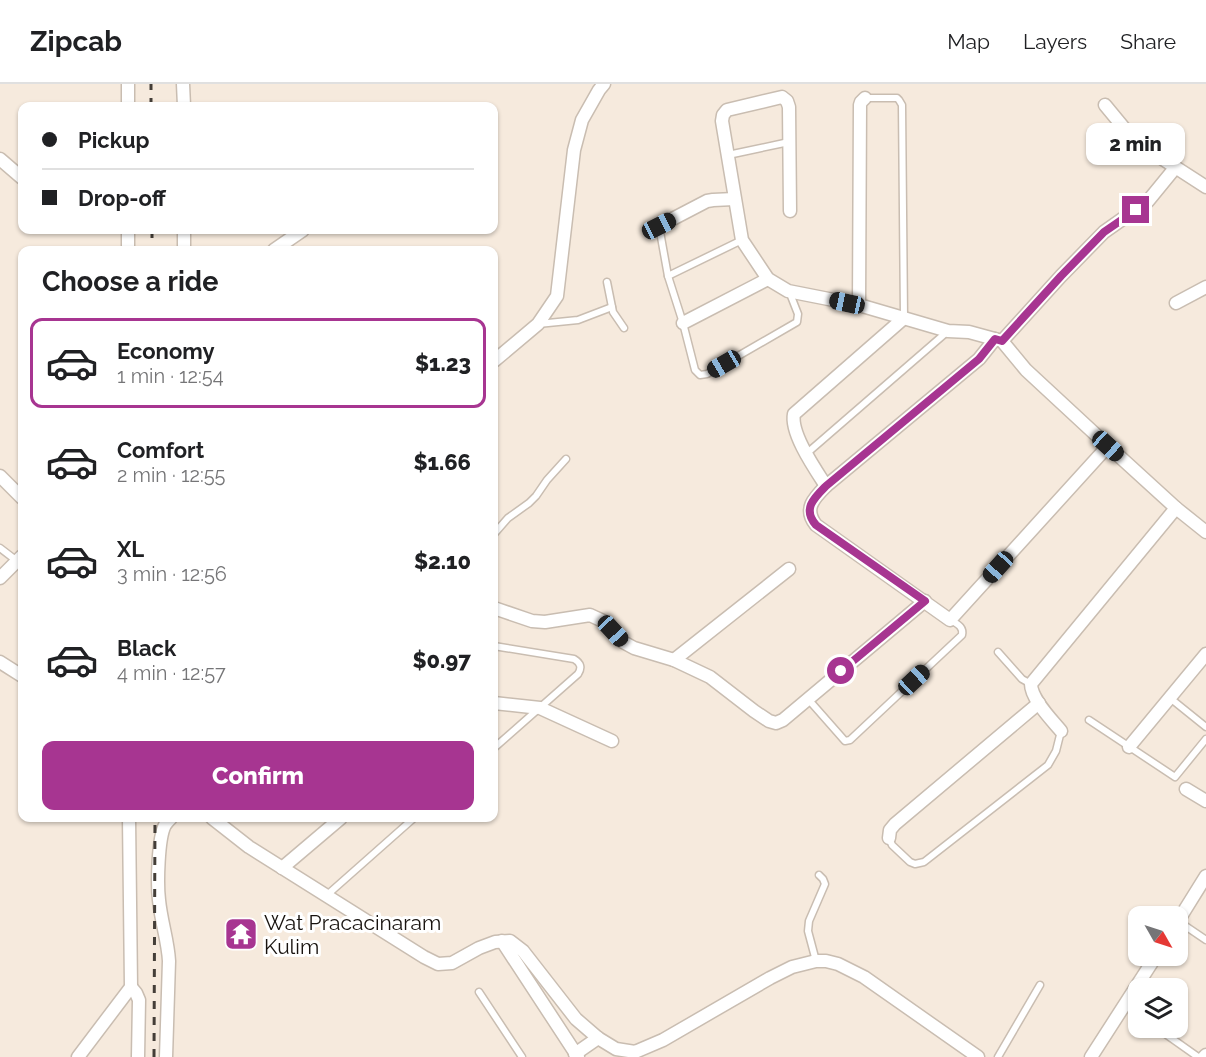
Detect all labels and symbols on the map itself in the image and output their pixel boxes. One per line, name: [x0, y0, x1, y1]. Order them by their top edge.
callout: 2 min: [1086, 123, 1186, 165]
route end: [1122, 196, 1149, 223]
car: [639, 210, 679, 242]
car: [828, 290, 866, 316]
car: [704, 347, 744, 381]
car: [1089, 427, 1127, 465]
car: [979, 548, 1017, 586]
car: [594, 612, 632, 650]
route start: [827, 657, 854, 684]
car: [895, 661, 933, 699]
north arrow: [1128, 906, 1188, 966]
place label: Wat Pracacinaram Kulim: [264, 910, 441, 959]
temple icon: Wat Pracacinaram Kulim: [223, 916, 259, 952]

